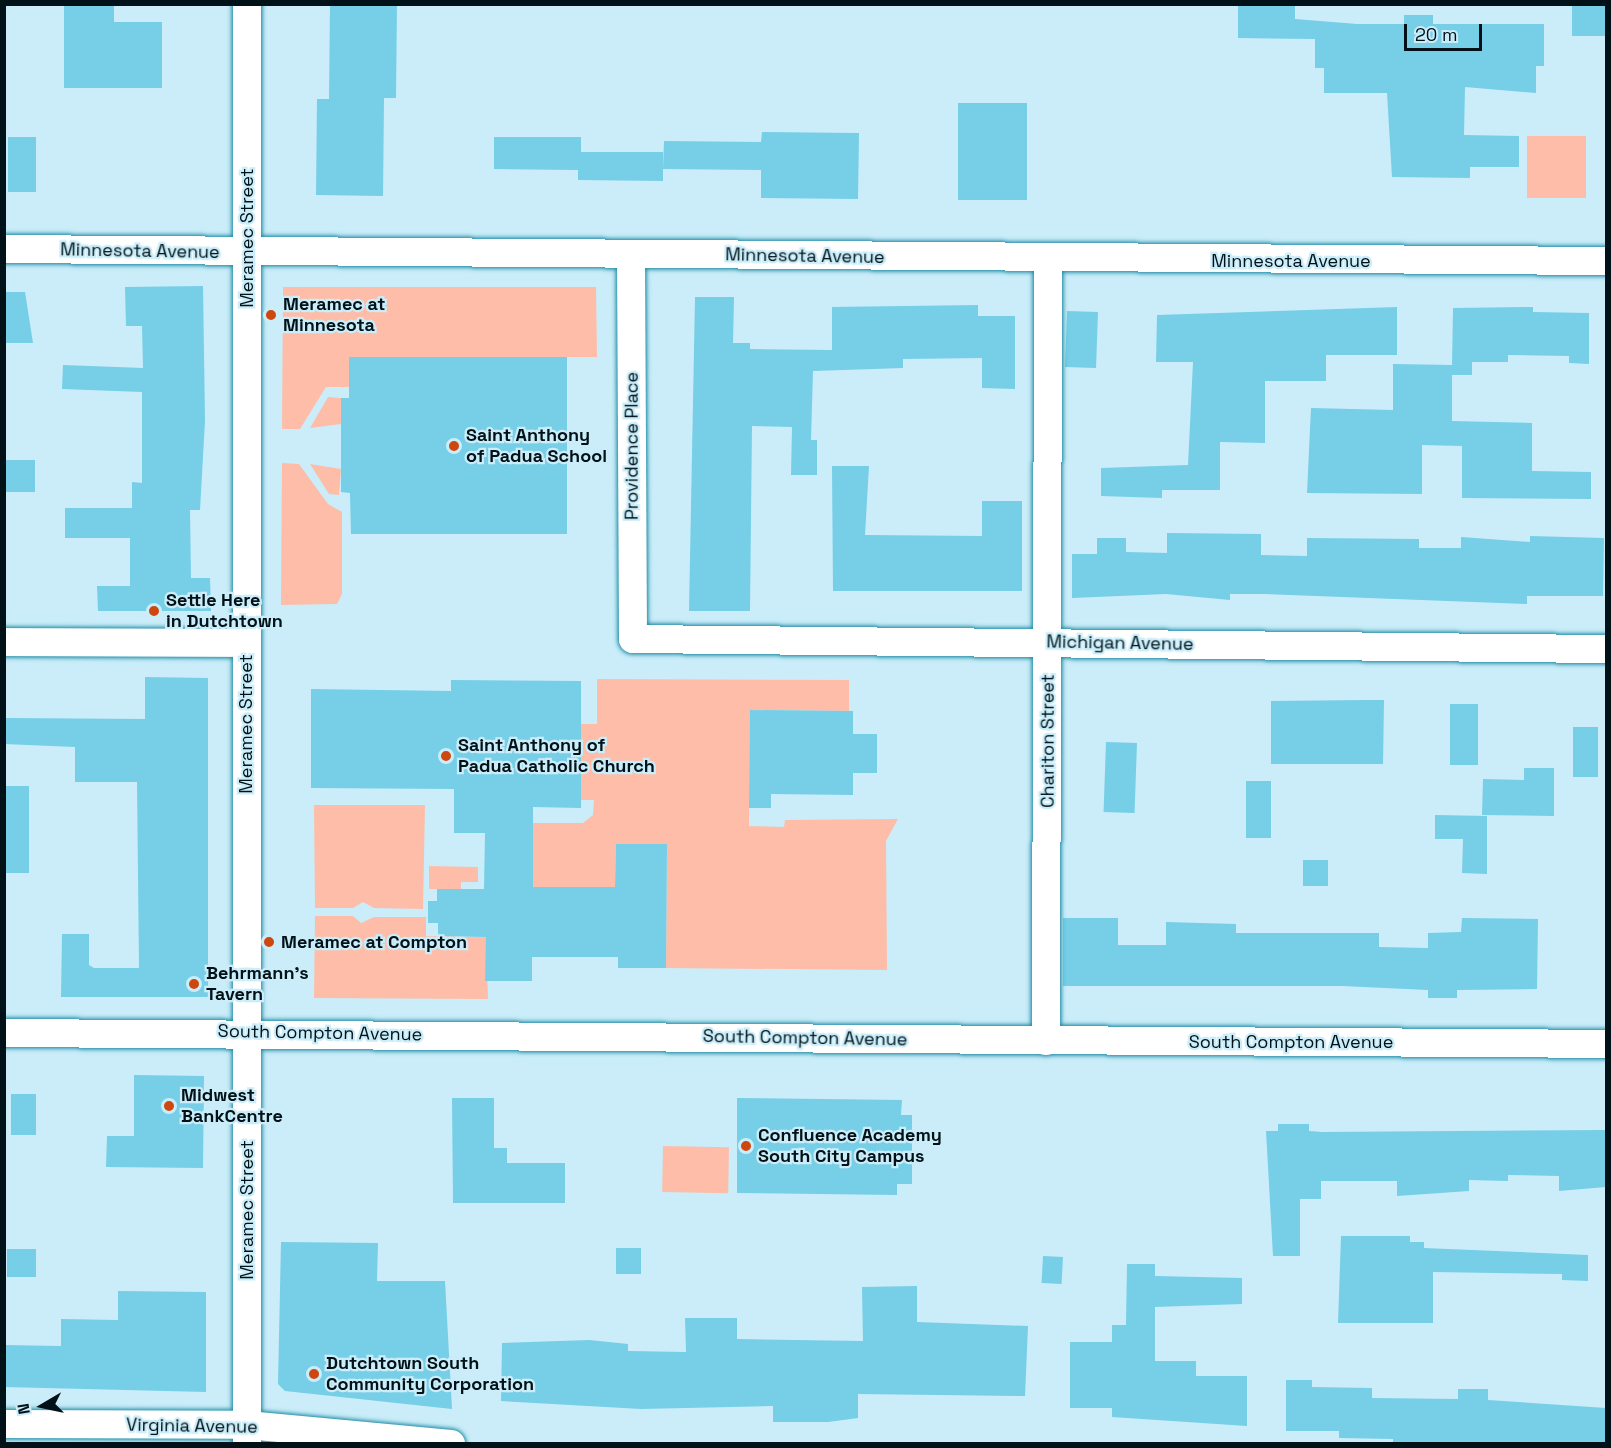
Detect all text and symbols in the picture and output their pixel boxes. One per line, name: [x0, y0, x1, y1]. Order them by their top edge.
scale bar: [1407, 12, 1485, 50]
text: 20 m: [1415, 23, 1458, 46]
street label: Meramec Street: [236, 168, 258, 308]
street label: Minnesota Avenue: [60, 239, 220, 263]
street label: Minnesota Avenue: [725, 244, 885, 268]
street label: Minnesota Avenue: [1211, 250, 1371, 272]
place label: Meramec at Minnesota: [283, 294, 385, 336]
marker: Meramec at Minnesota: [264, 308, 278, 322]
street label: Providence Place: [621, 372, 643, 520]
place label: Saint Anthony of Padua School: [466, 425, 607, 468]
marker: Saint Anthony of Padua School: [447, 439, 461, 453]
place label: Settle Here in Dutchtown: [166, 590, 283, 632]
marker: Settle Here in Dutchtown: [147, 604, 161, 618]
street label: Michigan Avenue: [1046, 631, 1194, 655]
street label: Meramec Street: [235, 654, 257, 794]
street label: Chariton Street: [1037, 674, 1059, 808]
place label: Saint Anthony of Padua Catholic Church: [458, 735, 655, 777]
marker: Saint Anthony of Padua Catholic Church: [439, 749, 453, 763]
place label: Meramec at Compton: [281, 931, 467, 953]
marker: Meramec at Compton: [262, 935, 276, 949]
place label: Behrmann's Tavern: [206, 963, 309, 1006]
marker: Behrmann's Tavern: [187, 977, 201, 991]
street label: South Compton Avenue: [217, 1020, 423, 1046]
street label: South Compton Avenue: [702, 1025, 908, 1051]
street label: South Compton Avenue: [1189, 1031, 1393, 1053]
place label: Midwest BankCentre: [181, 1085, 283, 1128]
marker: Midwest BankCentre: [162, 1099, 176, 1113]
place label: Confluence Academy South City Campus: [758, 1125, 942, 1168]
marker: Confluence Academy South City Campus: [739, 1139, 753, 1153]
street label: Meramec Street: [236, 1140, 258, 1280]
place label: Dutchtown South Community Corporation: [326, 1353, 534, 1396]
marker: Dutchtown South Community Corporation: [307, 1367, 321, 1381]
north arrow: [12, 1376, 72, 1436]
text: N: [13, 1402, 35, 1416]
street label: Virginia Avenue: [126, 1414, 258, 1438]

